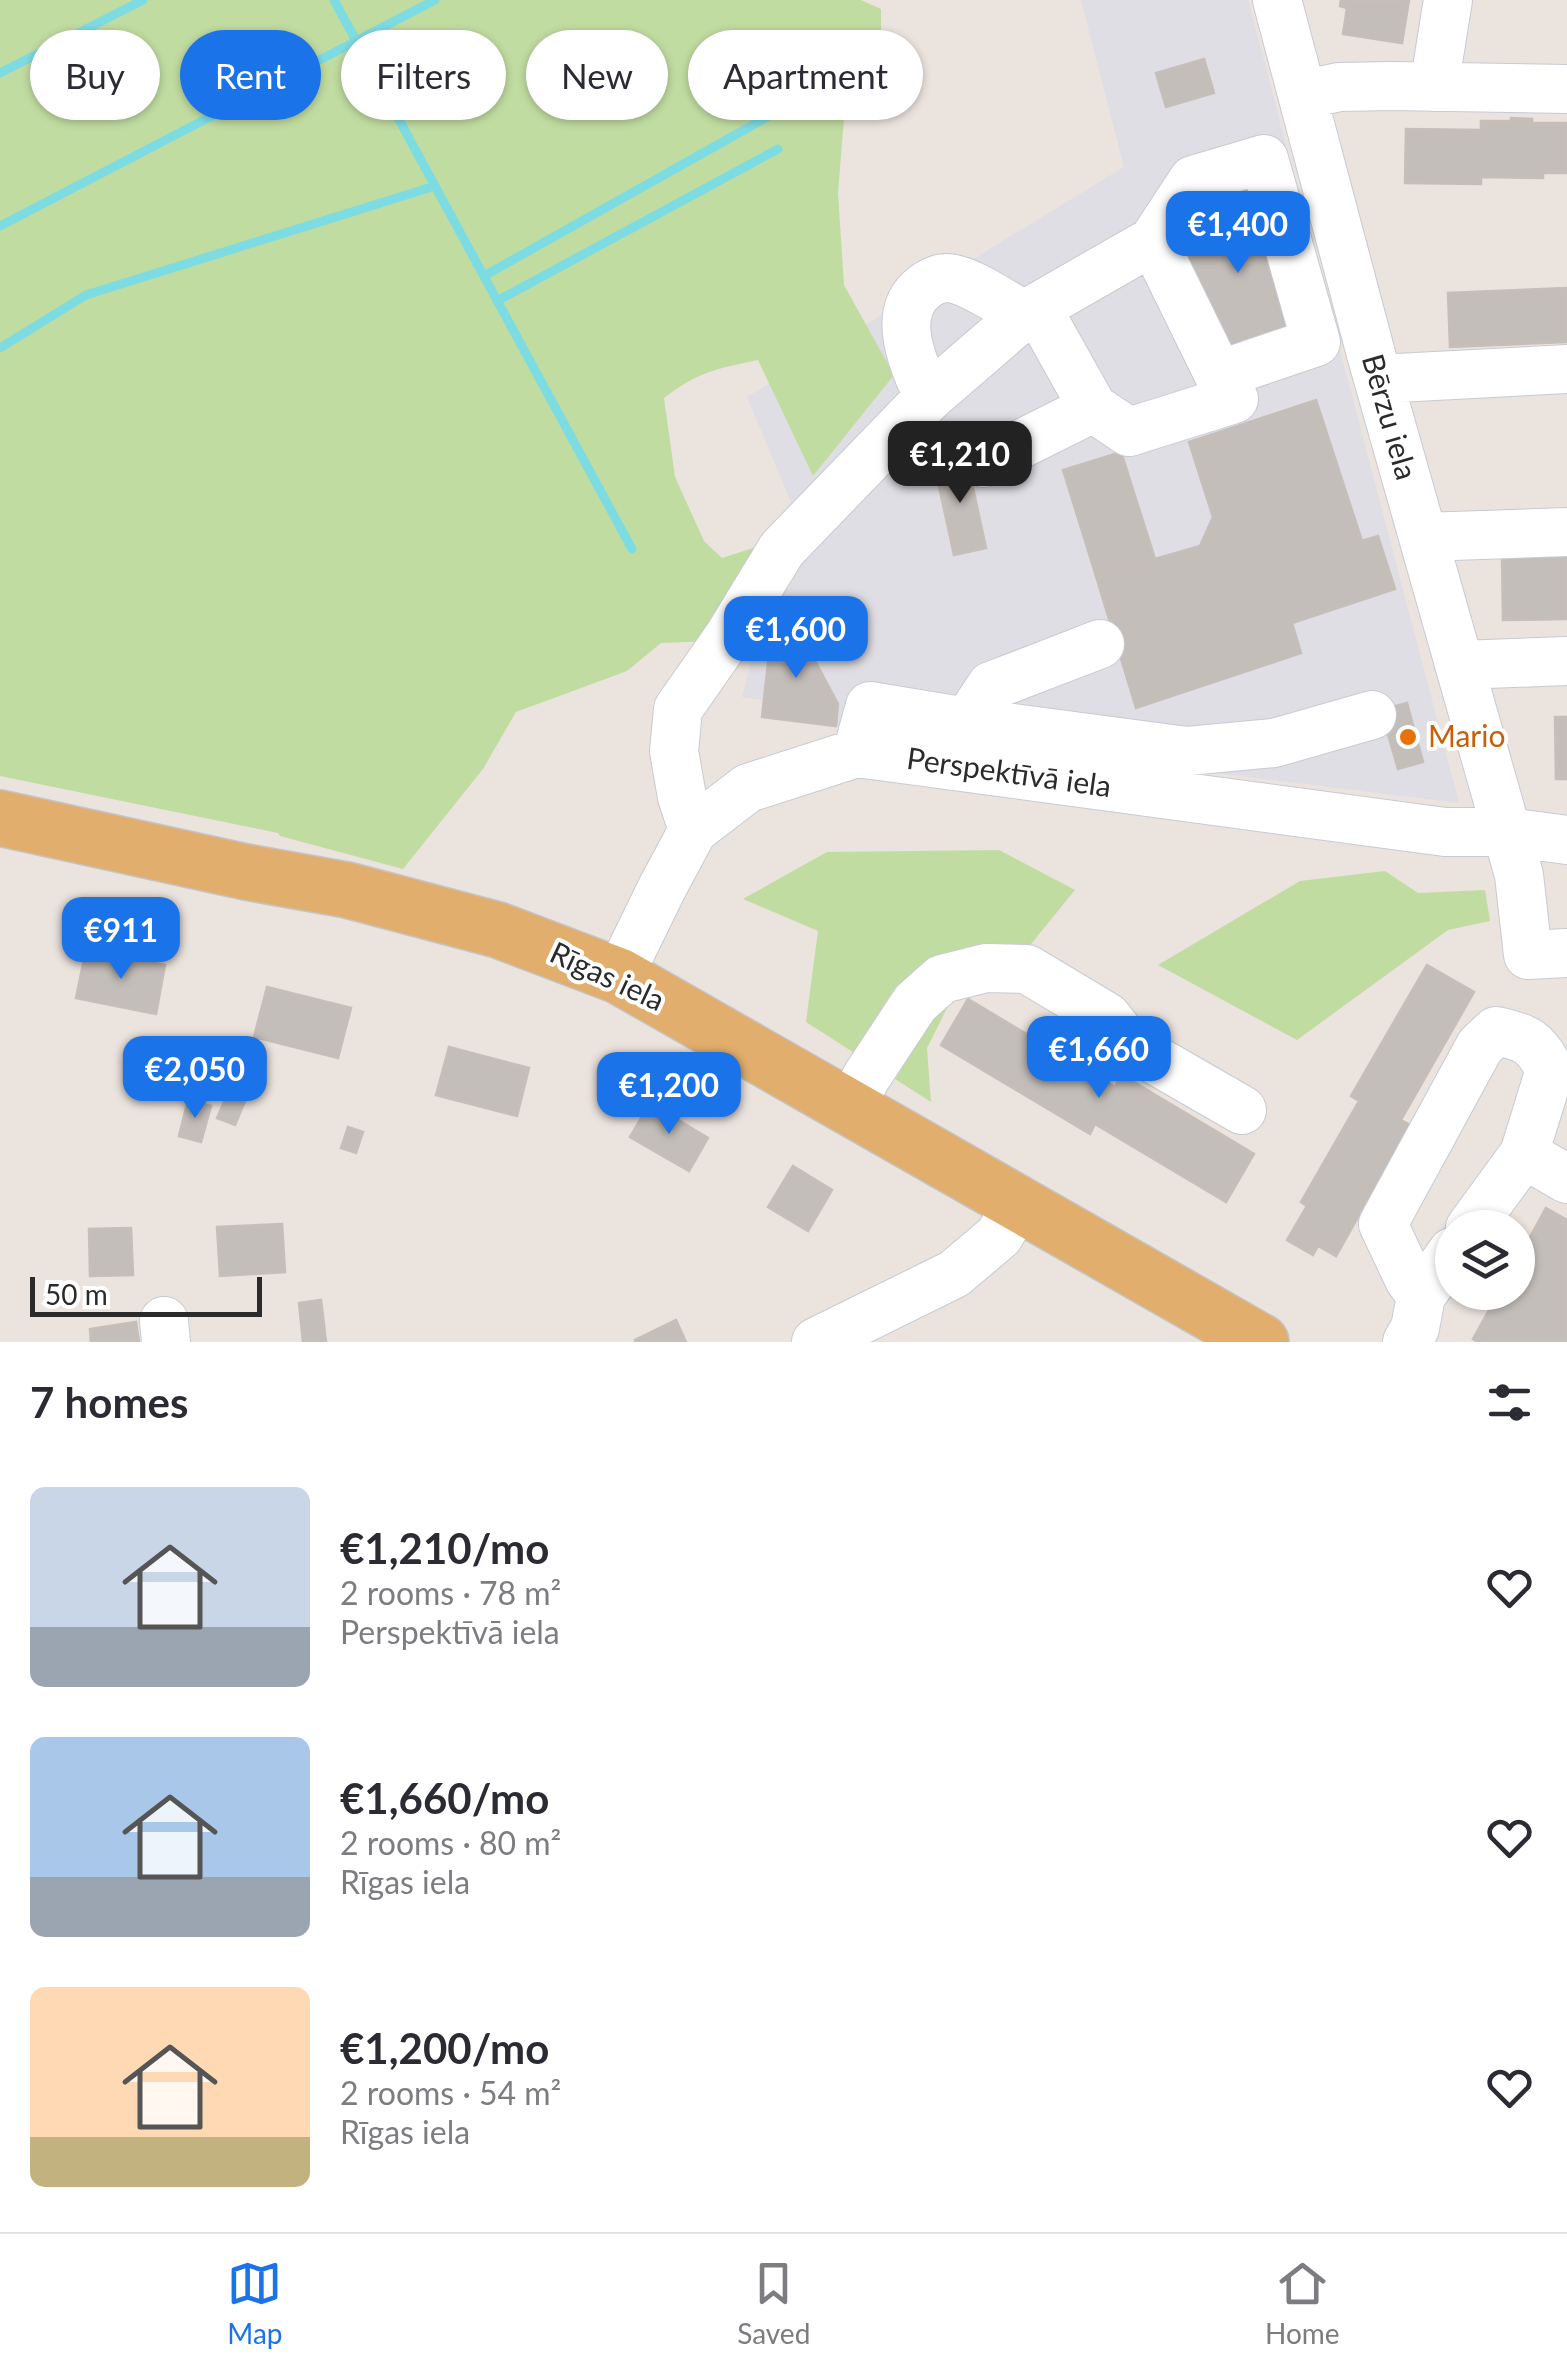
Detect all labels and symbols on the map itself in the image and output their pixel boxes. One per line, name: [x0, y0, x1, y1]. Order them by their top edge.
pin: €1,400: [1157, 191, 1319, 276]
street label: Bērzu iela: [1356, 350, 1426, 483]
pin: €1,210: [879, 421, 1041, 506]
pin: €1,600: [715, 596, 877, 681]
place label: Mario: [1428, 717, 1505, 753]
marker: Mario: [1397, 726, 1419, 748]
street label: Perspektīvā iela: [905, 739, 1114, 803]
pin: €911: [62, 897, 180, 982]
street label: Rīgas iela: [545, 933, 671, 1017]
pin: €1,660: [1018, 1016, 1180, 1101]
pin: €2,050: [114, 1036, 276, 1121]
pin: €1,200: [588, 1052, 750, 1137]
scale bar: [30, 1272, 262, 1316]

